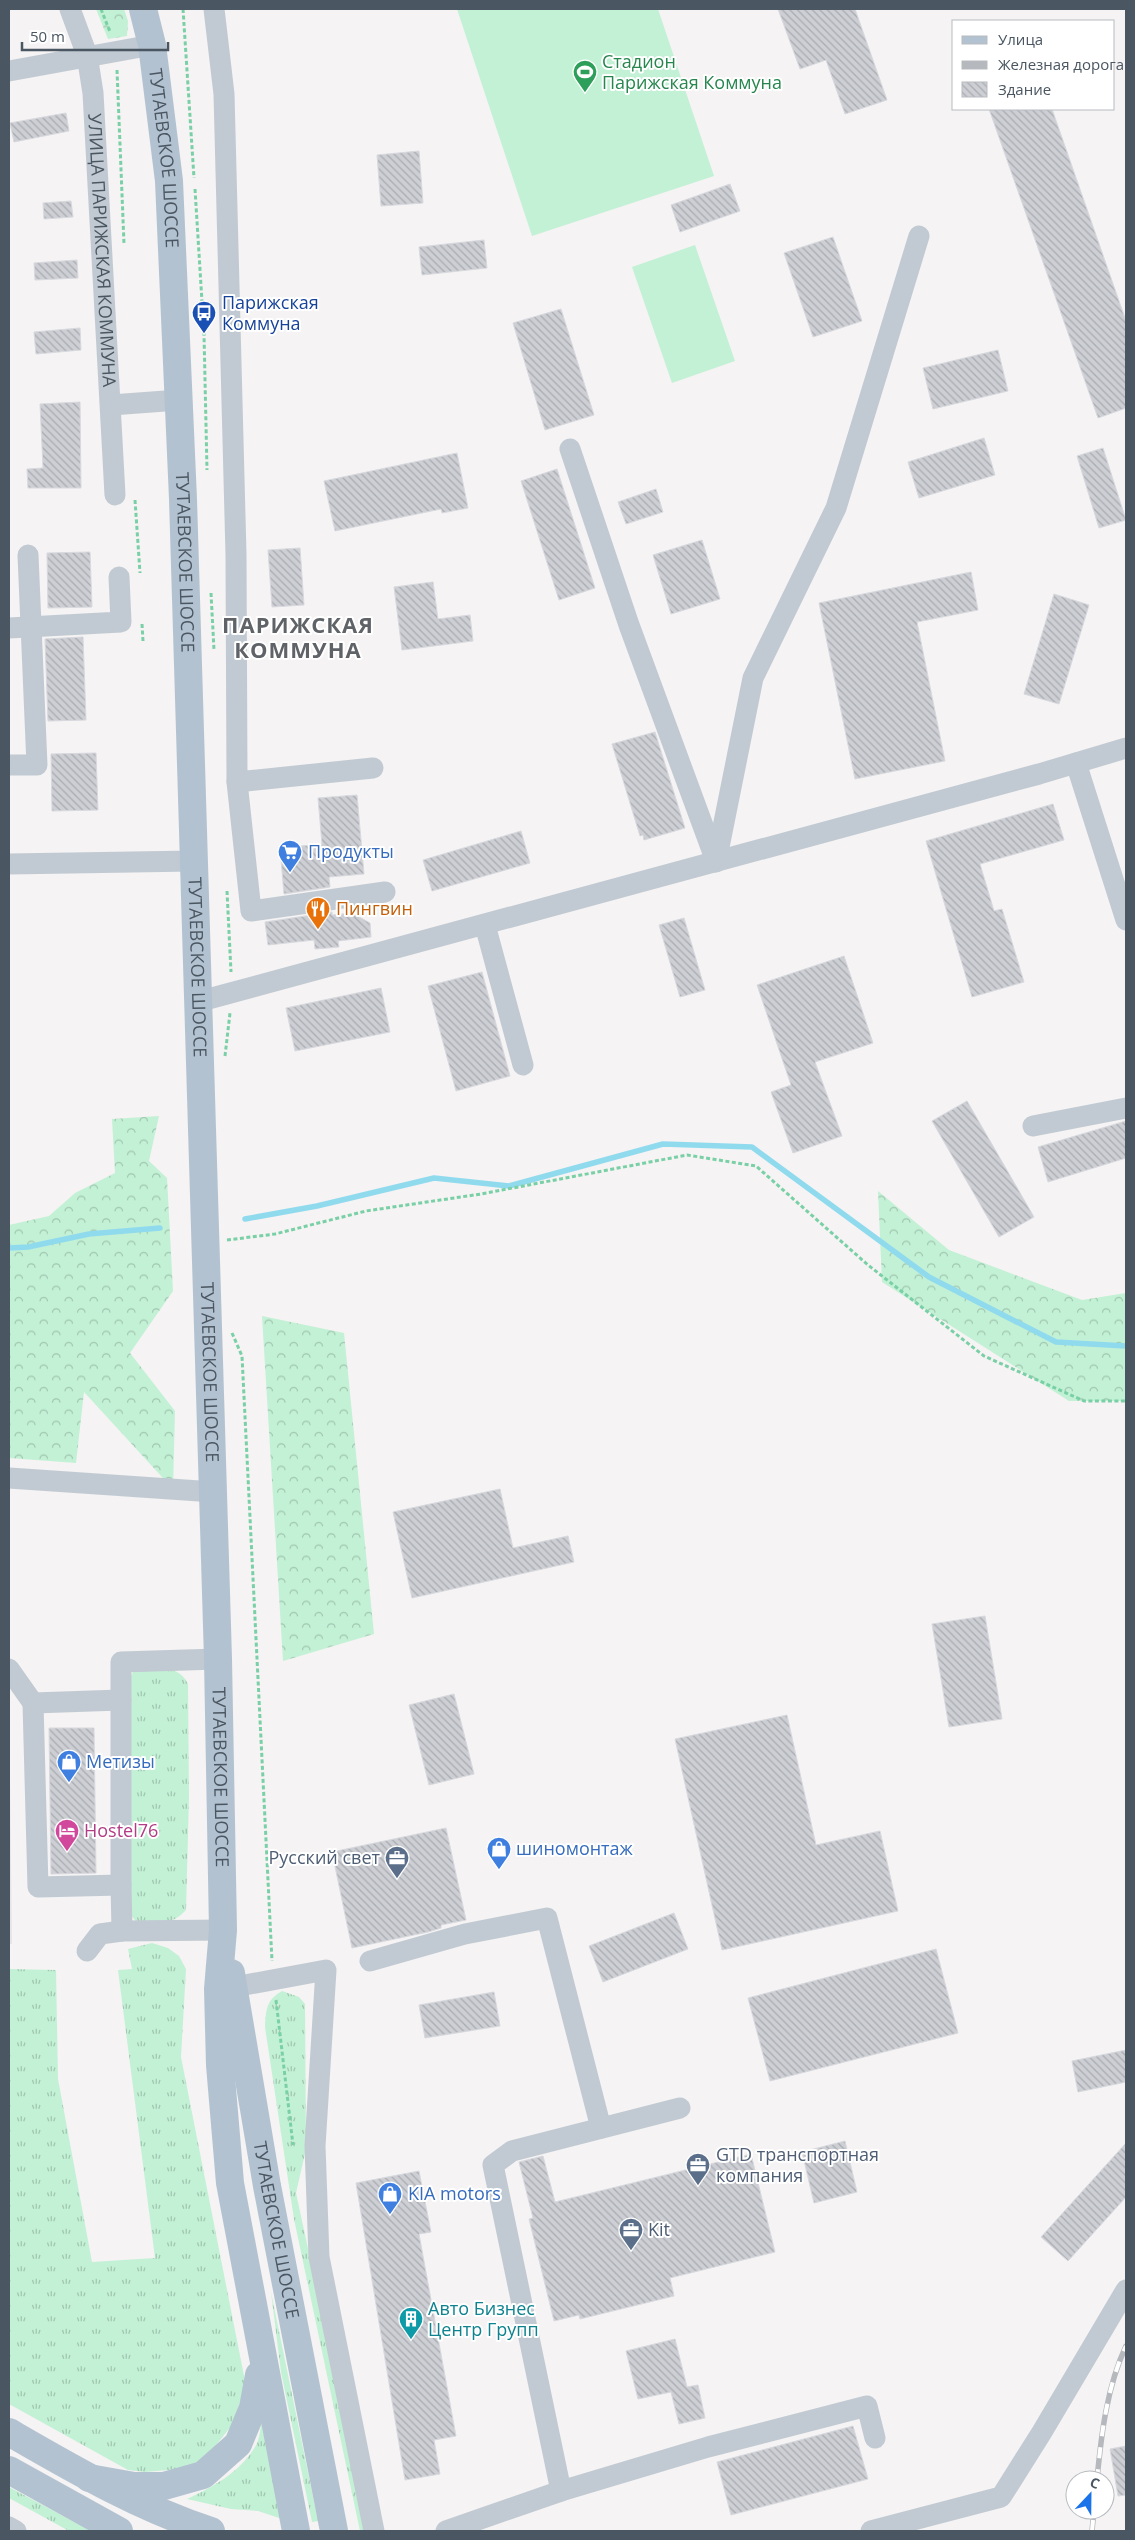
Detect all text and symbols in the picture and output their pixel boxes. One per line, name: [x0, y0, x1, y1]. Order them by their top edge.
scale bar: [22, 20, 169, 52]
legend: [952, 20, 1115, 110]
text: 50 m: [30, 26, 65, 46]
text: Улица: [998, 29, 1043, 49]
place label: Стадион Парижская Коммуна: [602, 49, 782, 94]
text: Железная дорога: [998, 54, 1124, 74]
sports icon: Стадион Парижская Коммуна: [572, 59, 598, 93]
street label: ТУТАЕВСКОЕ ШОССЕ: [144, 67, 185, 248]
text: Здание: [998, 79, 1051, 99]
street label: УЛИЦА ПАРИЖСКАЯ КОММУНА: [83, 113, 122, 388]
place label: Парижская Коммуна: [222, 290, 319, 335]
bus stop icon: Парижская Коммуна: [191, 300, 217, 334]
street label: ТУТАЕВСКОЕ ШОССЕ: [171, 472, 201, 653]
district label: ПАРИЖСКАЯ КОММУНА: [222, 609, 374, 664]
supermarket icon: Продукты: [277, 839, 303, 873]
place label: Продукты: [308, 839, 394, 863]
street label: ТУТАЕВСКОЕ ШОССЕ: [183, 877, 213, 1058]
restaurant icon: Пингвин: [305, 896, 331, 930]
place label: Пингвин: [336, 896, 413, 920]
street label: ТУТАЕВСКОЕ ШОССЕ: [196, 1282, 225, 1463]
street label: ТУТАЕВСКОЕ ШОССЕ: [208, 1687, 235, 1867]
shop icon: Метизы: [56, 1749, 82, 1783]
place label: Метизы: [86, 1749, 155, 1773]
hotel icon: Hostel76: [54, 1818, 80, 1852]
place label: Hostel76: [84, 1818, 158, 1842]
shop icon: шиномонтаж: [486, 1836, 512, 1870]
place label: шиномонтаж: [516, 1836, 634, 1860]
place label: Русский свет: [269, 1845, 381, 1869]
office icon: Русский свет: [384, 1845, 410, 1879]
street label: ТУТАЕВСКОЕ ШОССЕ: [249, 2139, 306, 2321]
place label: GTD транспортная компания: [716, 2142, 879, 2187]
office icon: GTD транспортная компания: [685, 2152, 711, 2186]
shop icon: KIA motors: [377, 2181, 403, 2215]
place label: KIA motors: [408, 2181, 501, 2205]
office icon: Kit: [618, 2217, 644, 2251]
place label: Kit: [648, 2217, 670, 2241]
place label: Авто Бизнес Центр Групп: [428, 2296, 539, 2341]
building icon: Авто Бизнес Центр Групп: [398, 2306, 424, 2340]
north arrow: [1065, 2470, 1115, 2520]
text: С: [1087, 2472, 1103, 2493]

